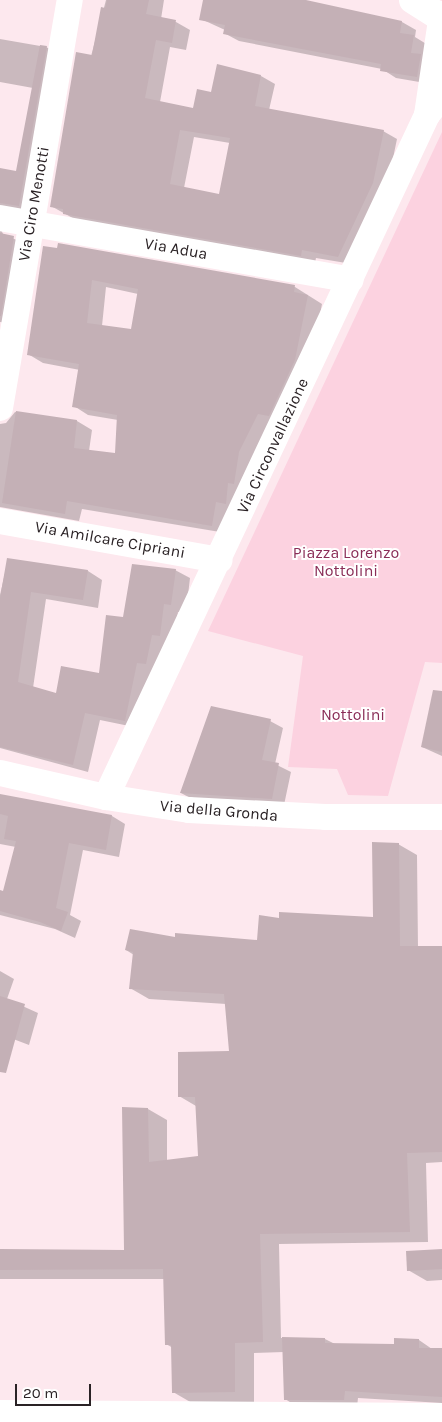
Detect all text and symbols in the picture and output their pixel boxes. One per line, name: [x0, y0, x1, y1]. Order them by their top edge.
street label: Via Ciro Menotti: [14, 145, 54, 263]
street label: Via Adua: [143, 234, 209, 264]
street label: Via Circonvallazione: [233, 375, 313, 517]
street label: Via Amilcare Cipriani: [33, 517, 187, 563]
park label: Piazza Lorenzo Nottolini: [293, 543, 399, 581]
park label: Nottolini: [321, 705, 385, 725]
street label: Via della Gronda: [159, 796, 279, 826]
scale bar: [18, 1374, 94, 1406]
text: 20 m: [23, 1384, 58, 1402]

